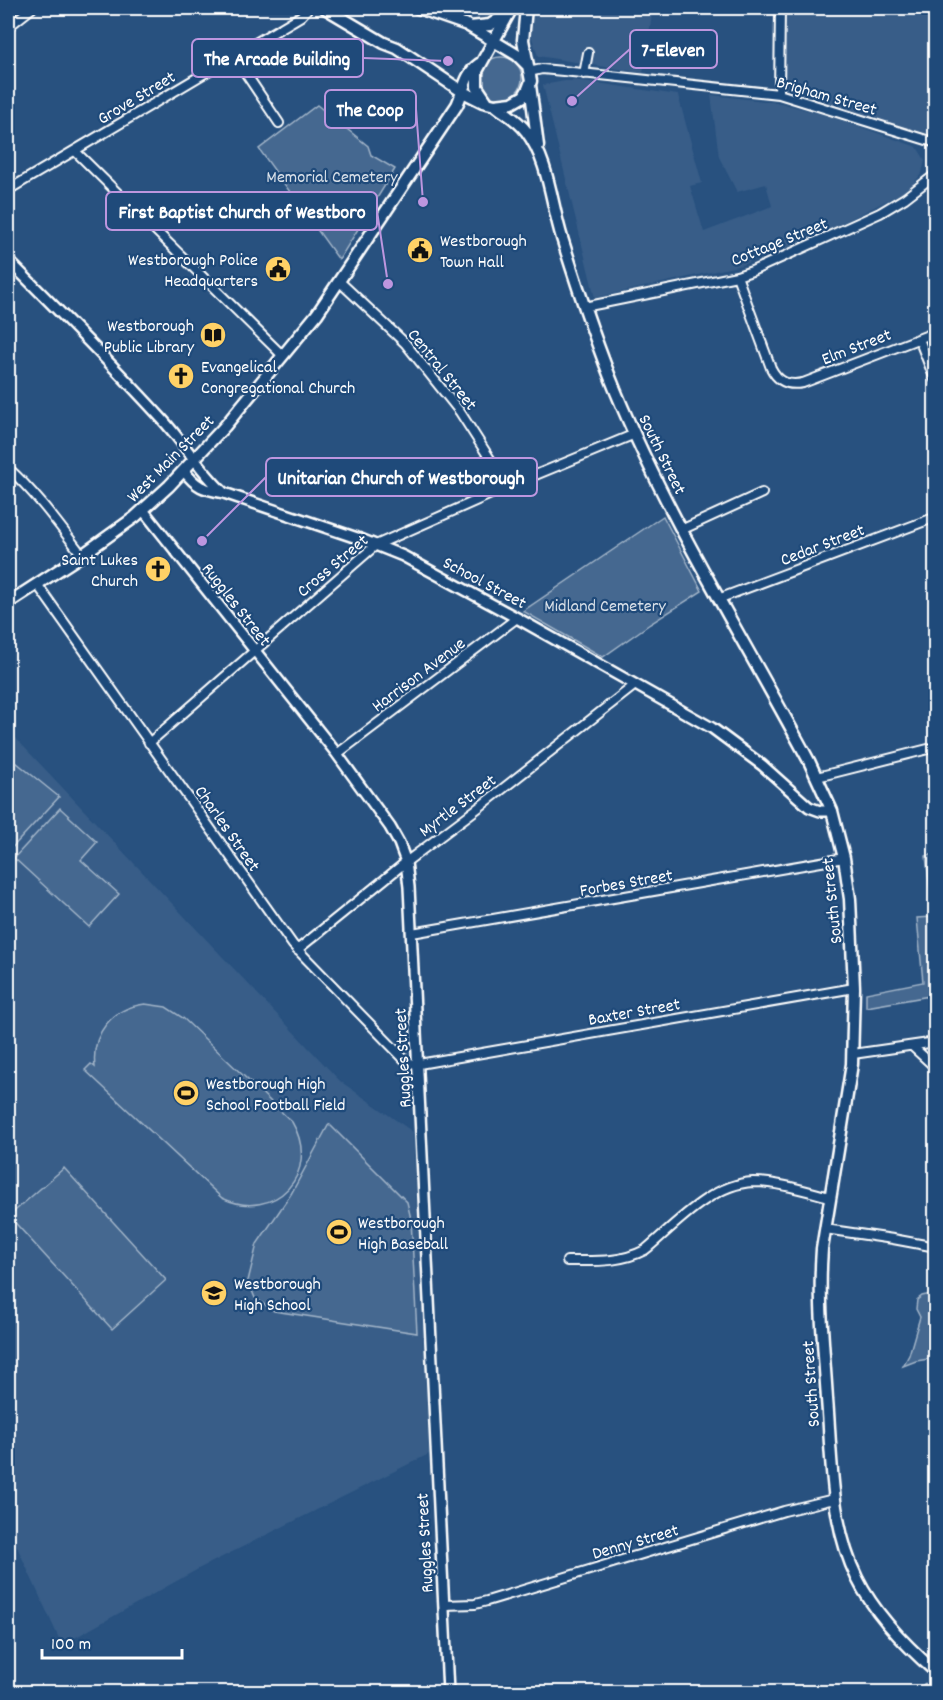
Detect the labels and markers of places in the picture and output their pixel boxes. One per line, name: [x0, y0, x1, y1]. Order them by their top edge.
callout: 7-Eleven: [630, 30, 717, 68]
callout: The Arcade Building: [192, 39, 363, 77]
callout: The Coop: [325, 90, 416, 128]
callout: First Baptist Church of Westboro: [106, 192, 377, 230]
place label: Westborough Town Hall: [440, 230, 527, 276]
public building icon: Westborough Town Hall: [405, 235, 435, 265]
place label: Westborough Police Headquarters: [128, 249, 258, 295]
public building icon: Westborough Police Headquarters: [263, 254, 293, 284]
place label: Westborough Public Library: [104, 315, 195, 361]
library icon: Westborough Public Library: [198, 320, 228, 350]
place label: Evangelical Congregational Church: [201, 356, 355, 402]
church icon: Evangelical Congregational Church: [166, 361, 196, 391]
callout: Unitarian Church of Westborough: [266, 458, 537, 496]
place label: Saint Lukes Church: [61, 549, 138, 595]
church icon: Saint Lukes Church: [143, 554, 173, 584]
place label: Westborough High School Football Field: [206, 1073, 345, 1119]
sports icon: Westborough High School Football Field: [171, 1078, 201, 1108]
place label: Westborough High Baseball: [358, 1212, 449, 1258]
sports icon: Westborough High Baseball: [324, 1217, 354, 1247]
place label: Westborough High School: [234, 1273, 321, 1319]
school or university icon: Westborough High School: [199, 1278, 229, 1308]

